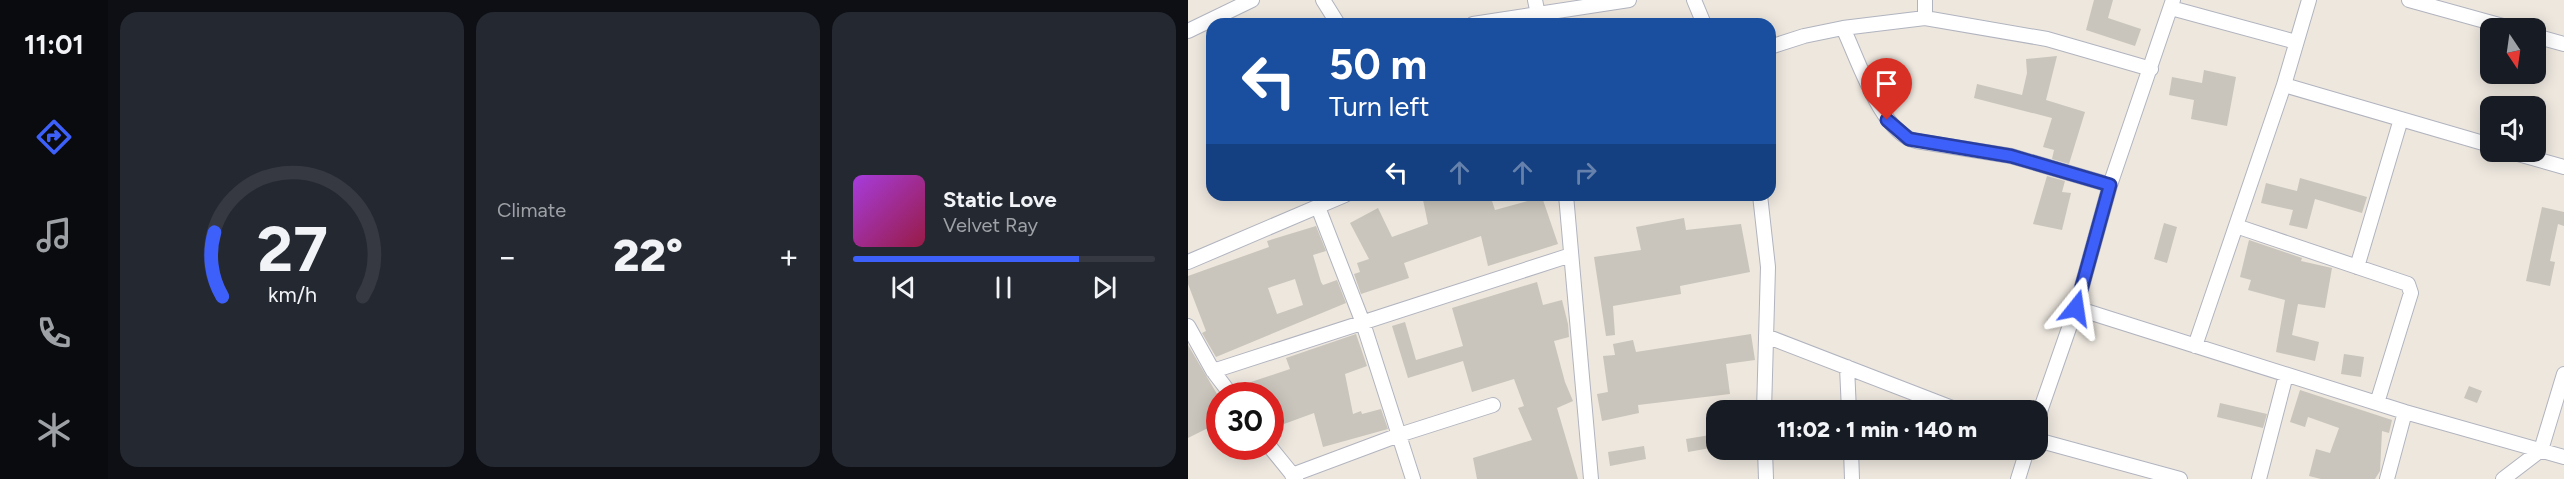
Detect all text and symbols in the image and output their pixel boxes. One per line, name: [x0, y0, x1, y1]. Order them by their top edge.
north arrow: [2480, 18, 2546, 84]
map controls: [2480, 18, 2546, 162]
text: 11:01: [24, 28, 84, 61]
text: 50 m: [1329, 39, 1427, 90]
icon: left: [1230, 42, 1308, 120]
pin: [1861, 58, 1912, 120]
icon: arrive: [1870, 67, 1903, 100]
text: Turn left: [1329, 90, 1429, 123]
button: sound: [2480, 96, 2546, 162]
icon: directions: [33, 116, 75, 158]
icon: left: [1380, 156, 1413, 189]
icon: ahead: [1443, 156, 1476, 189]
icon: ahead: [1506, 156, 1539, 189]
icon: right: [1569, 156, 1602, 189]
text: Static Love: [943, 186, 1057, 213]
text: Climate: [497, 198, 566, 222]
text: 27: [257, 212, 327, 287]
text: Velvet Ray: [943, 213, 1038, 237]
icon: music: [33, 214, 75, 256]
text: 22°: [613, 228, 683, 282]
text: −: [497, 237, 518, 276]
text: +: [778, 237, 799, 276]
icon: previous: [887, 271, 920, 304]
icon: pause: [987, 271, 1020, 304]
icon: next: [1088, 271, 1121, 304]
position arrow: [2044, 276, 2108, 340]
text: km/h: [268, 282, 316, 307]
icon: phone: [33, 312, 75, 354]
speed limit sign: 30: [1206, 382, 1284, 460]
icon: climate: [33, 409, 75, 451]
text: 11:02 · 1 min · 140 m: [1777, 416, 1977, 443]

